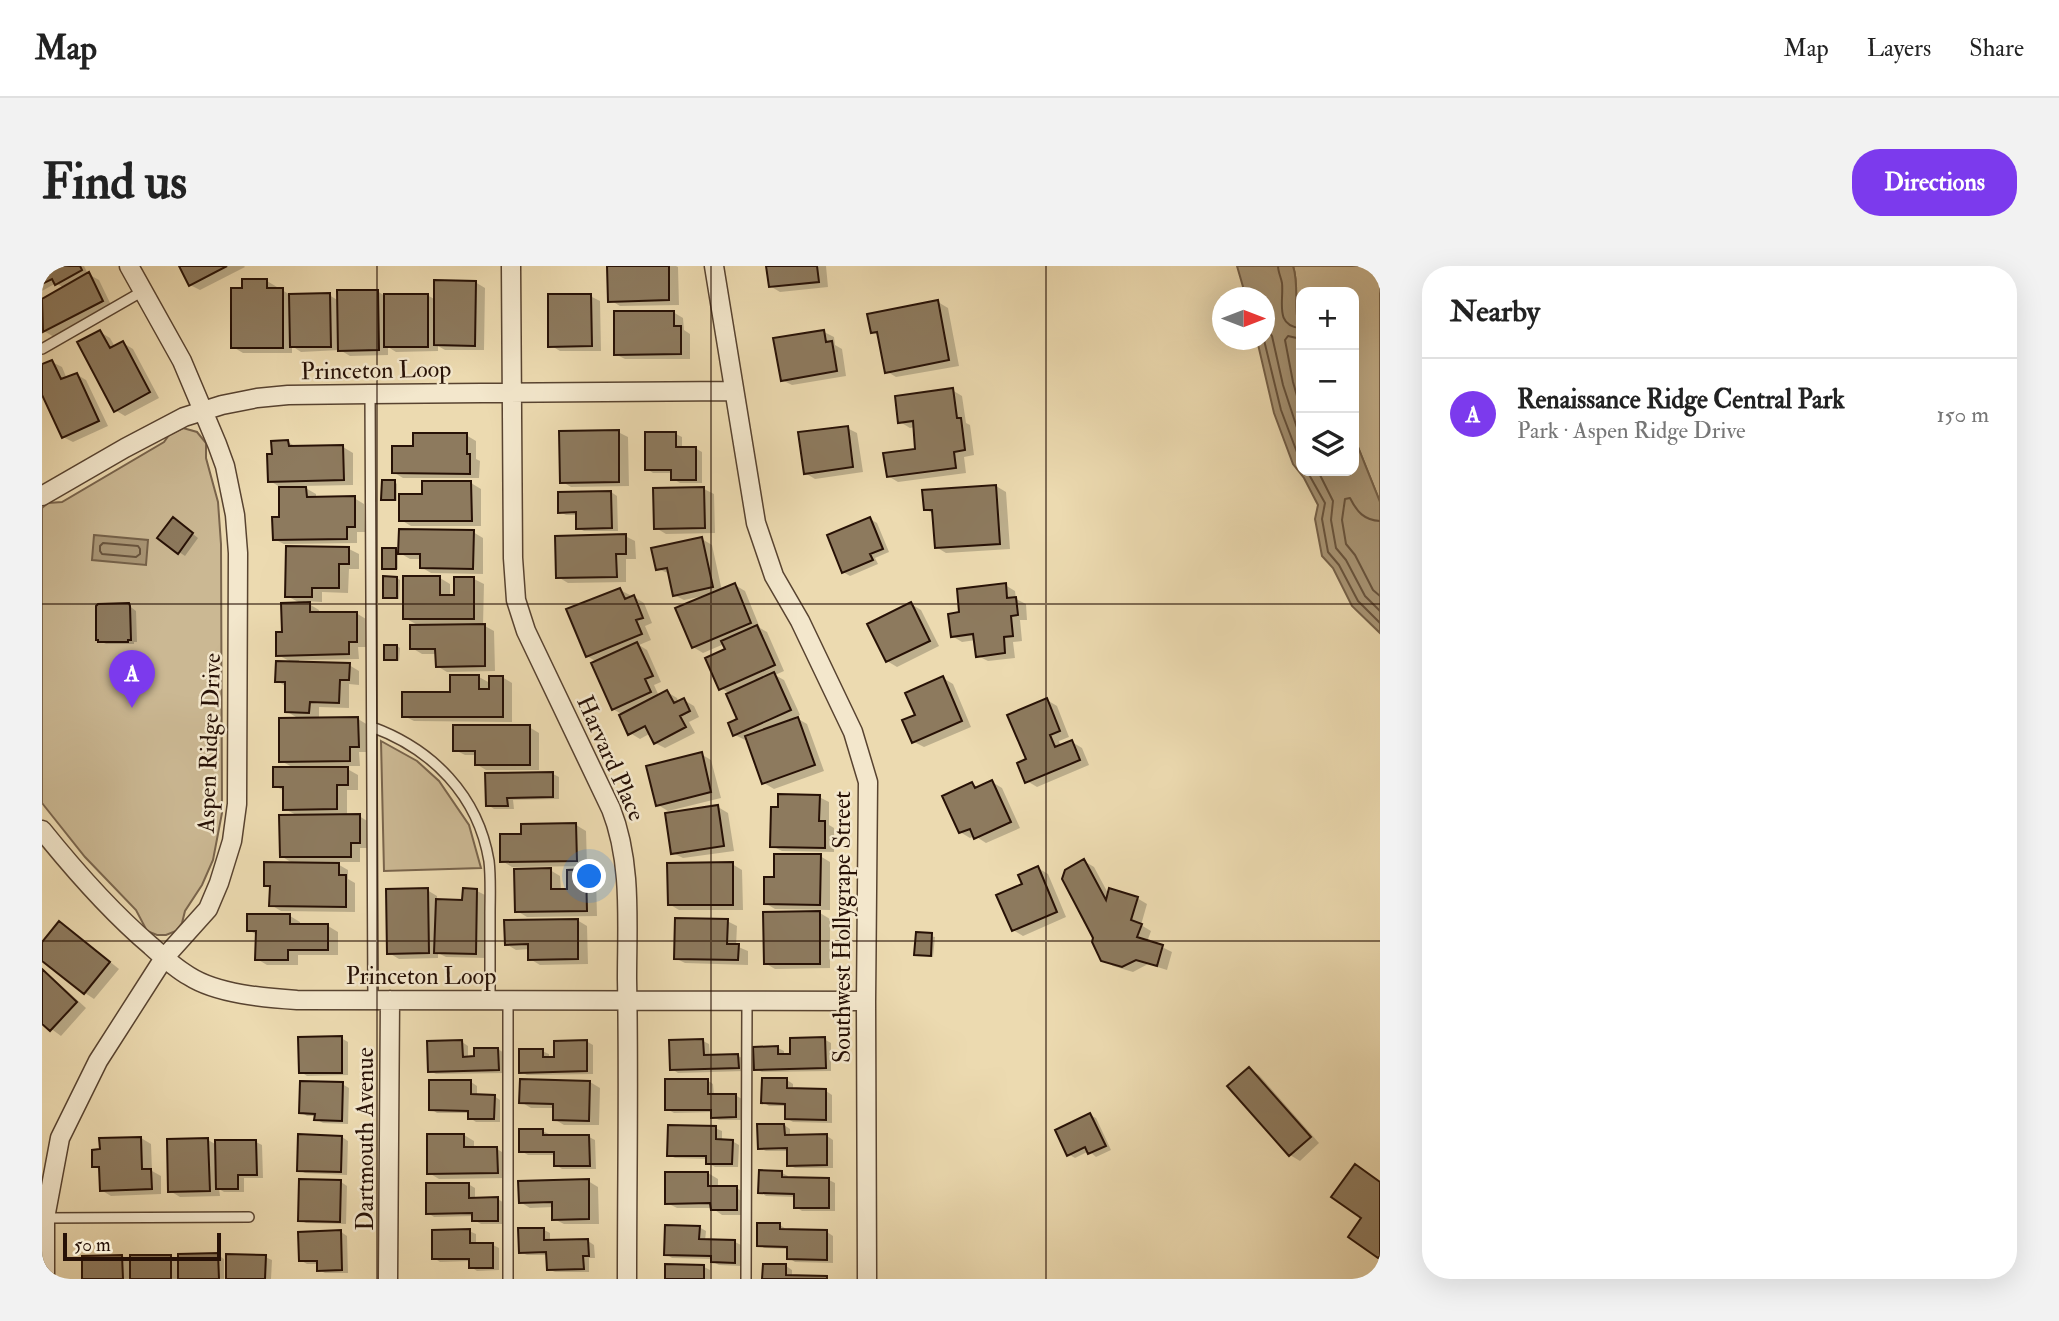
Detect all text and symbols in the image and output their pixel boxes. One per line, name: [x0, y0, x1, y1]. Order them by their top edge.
text: Map: [35, 28, 97, 69]
text: Map: [1784, 33, 1829, 64]
text: Layers: [1867, 33, 1931, 64]
text: Share: [1969, 33, 2024, 64]
button: Directions: [1852, 149, 2017, 216]
text: Find us: [42, 152, 187, 213]
north arrow: [1212, 287, 1275, 350]
map controls: [1296, 287, 1359, 476]
button: +: [1296, 287, 1359, 350]
text: Nearby: [1450, 293, 1540, 330]
button: −: [1296, 350, 1359, 413]
street label: Princeton Loop: [300, 354, 452, 387]
text: Renaissance Ridge Central Park: [1517, 384, 1845, 416]
text: A: [1466, 400, 1480, 429]
text: 150 m: [1936, 400, 1989, 429]
button: layers: [1296, 413, 1359, 476]
text: Park · Aspen Ridge Drive: [1517, 416, 1746, 445]
pin: A: [109, 650, 155, 708]
street label: Aspen Ridge Drive: [191, 652, 228, 835]
street label: Harvard Place: [569, 691, 652, 826]
street label: Southwest Hollygrape Street: [827, 791, 858, 1063]
your location: [572, 859, 606, 893]
street label: Princeton Loop: [346, 961, 496, 992]
street label: Dartmouth Avenue: [350, 1047, 381, 1231]
scale bar: [63, 1230, 220, 1262]
text: 50 m: [74, 1233, 111, 1257]

